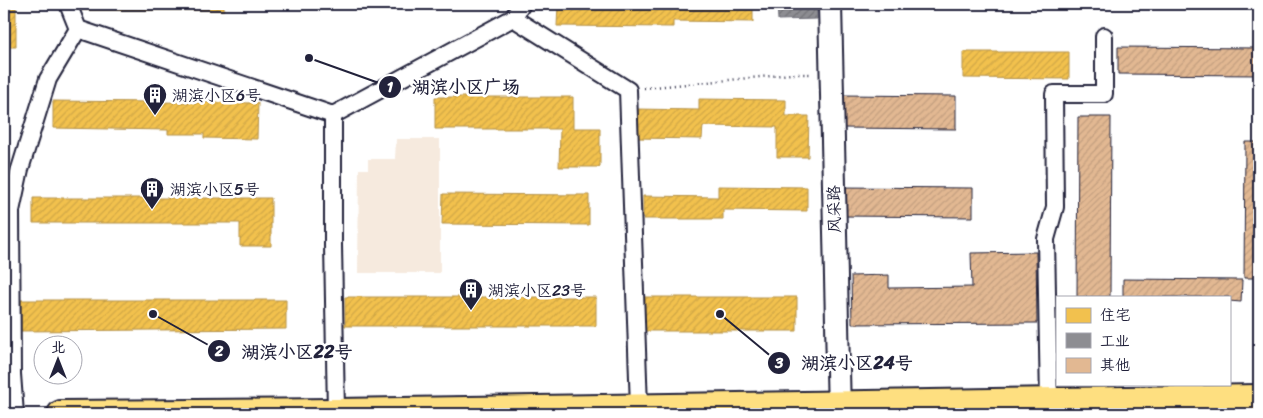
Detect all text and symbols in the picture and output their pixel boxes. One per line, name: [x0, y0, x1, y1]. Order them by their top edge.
callout: 湖滨小区广场: [377, 71, 530, 104]
text: 湖滨小区广场: [412, 71, 520, 103]
text: 1: [387, 74, 394, 100]
place label: 湖滨小区6号: [172, 81, 261, 110]
building icon: 湖滨小区6号: [142, 82, 168, 116]
place label: 湖滨小区5号: [170, 175, 260, 204]
building icon: 湖滨小区5号: [139, 176, 165, 210]
street label: 风采路: [819, 185, 849, 233]
place label: 湖滨小区23号: [488, 276, 586, 305]
building icon: 湖滨小区23号: [458, 277, 484, 311]
legend: [1056, 296, 1230, 386]
text: 住宅: [1100, 302, 1130, 328]
text: 工业: [1100, 328, 1130, 354]
text: 北: [51, 335, 65, 360]
callout: 湖滨小区22号: [206, 335, 362, 368]
north arrow: [32, 336, 82, 386]
text: 湖滨小区22号: [242, 336, 352, 368]
text: 2: [214, 338, 224, 364]
callout: 湖滨小区24号: [766, 347, 923, 380]
text: 湖滨小区24号: [801, 347, 913, 379]
text: 3: [774, 350, 784, 376]
text: 其他: [1100, 352, 1130, 378]

